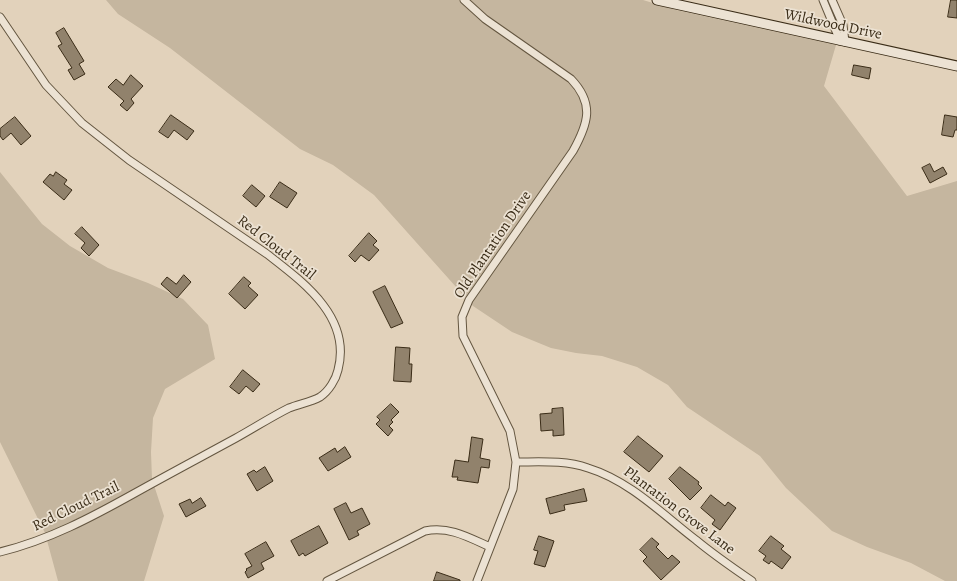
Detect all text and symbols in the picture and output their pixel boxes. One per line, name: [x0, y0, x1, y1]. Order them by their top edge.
street label: Wildwood Drive: [783, 6, 883, 44]
street label: Old Plantation Drive: [450, 188, 536, 302]
street label: Red Cloud Trail: [233, 212, 319, 284]
street label: Plantation Grove Lane: [620, 463, 738, 559]
street label: Red Cloud Trail: [30, 478, 122, 536]

